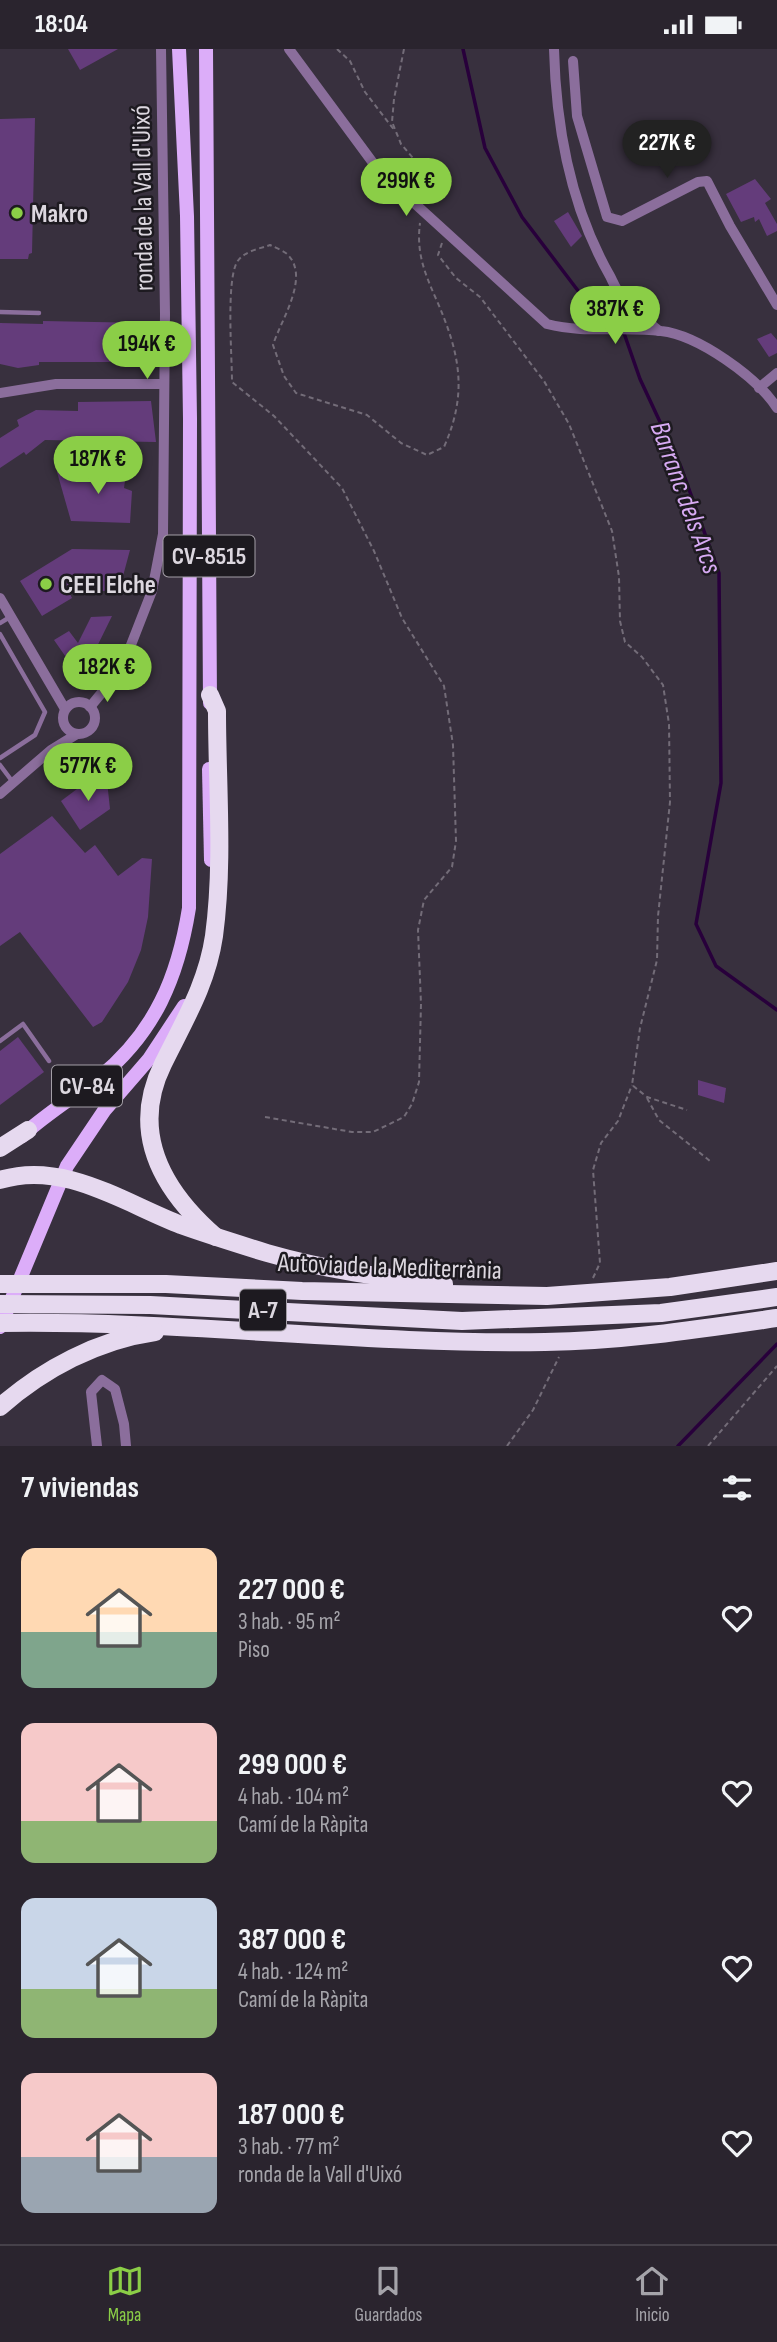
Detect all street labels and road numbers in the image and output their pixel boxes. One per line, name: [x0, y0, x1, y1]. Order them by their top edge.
street label: ronda de la Vall d'Uixó: [126, 105, 161, 291]
road number: CV-8515: [164, 535, 255, 577]
road number: CV-84: [52, 1065, 122, 1107]
street label: Autovia de la Mediterrània: [276, 1248, 502, 1287]
road number: A-7: [240, 1289, 286, 1331]

